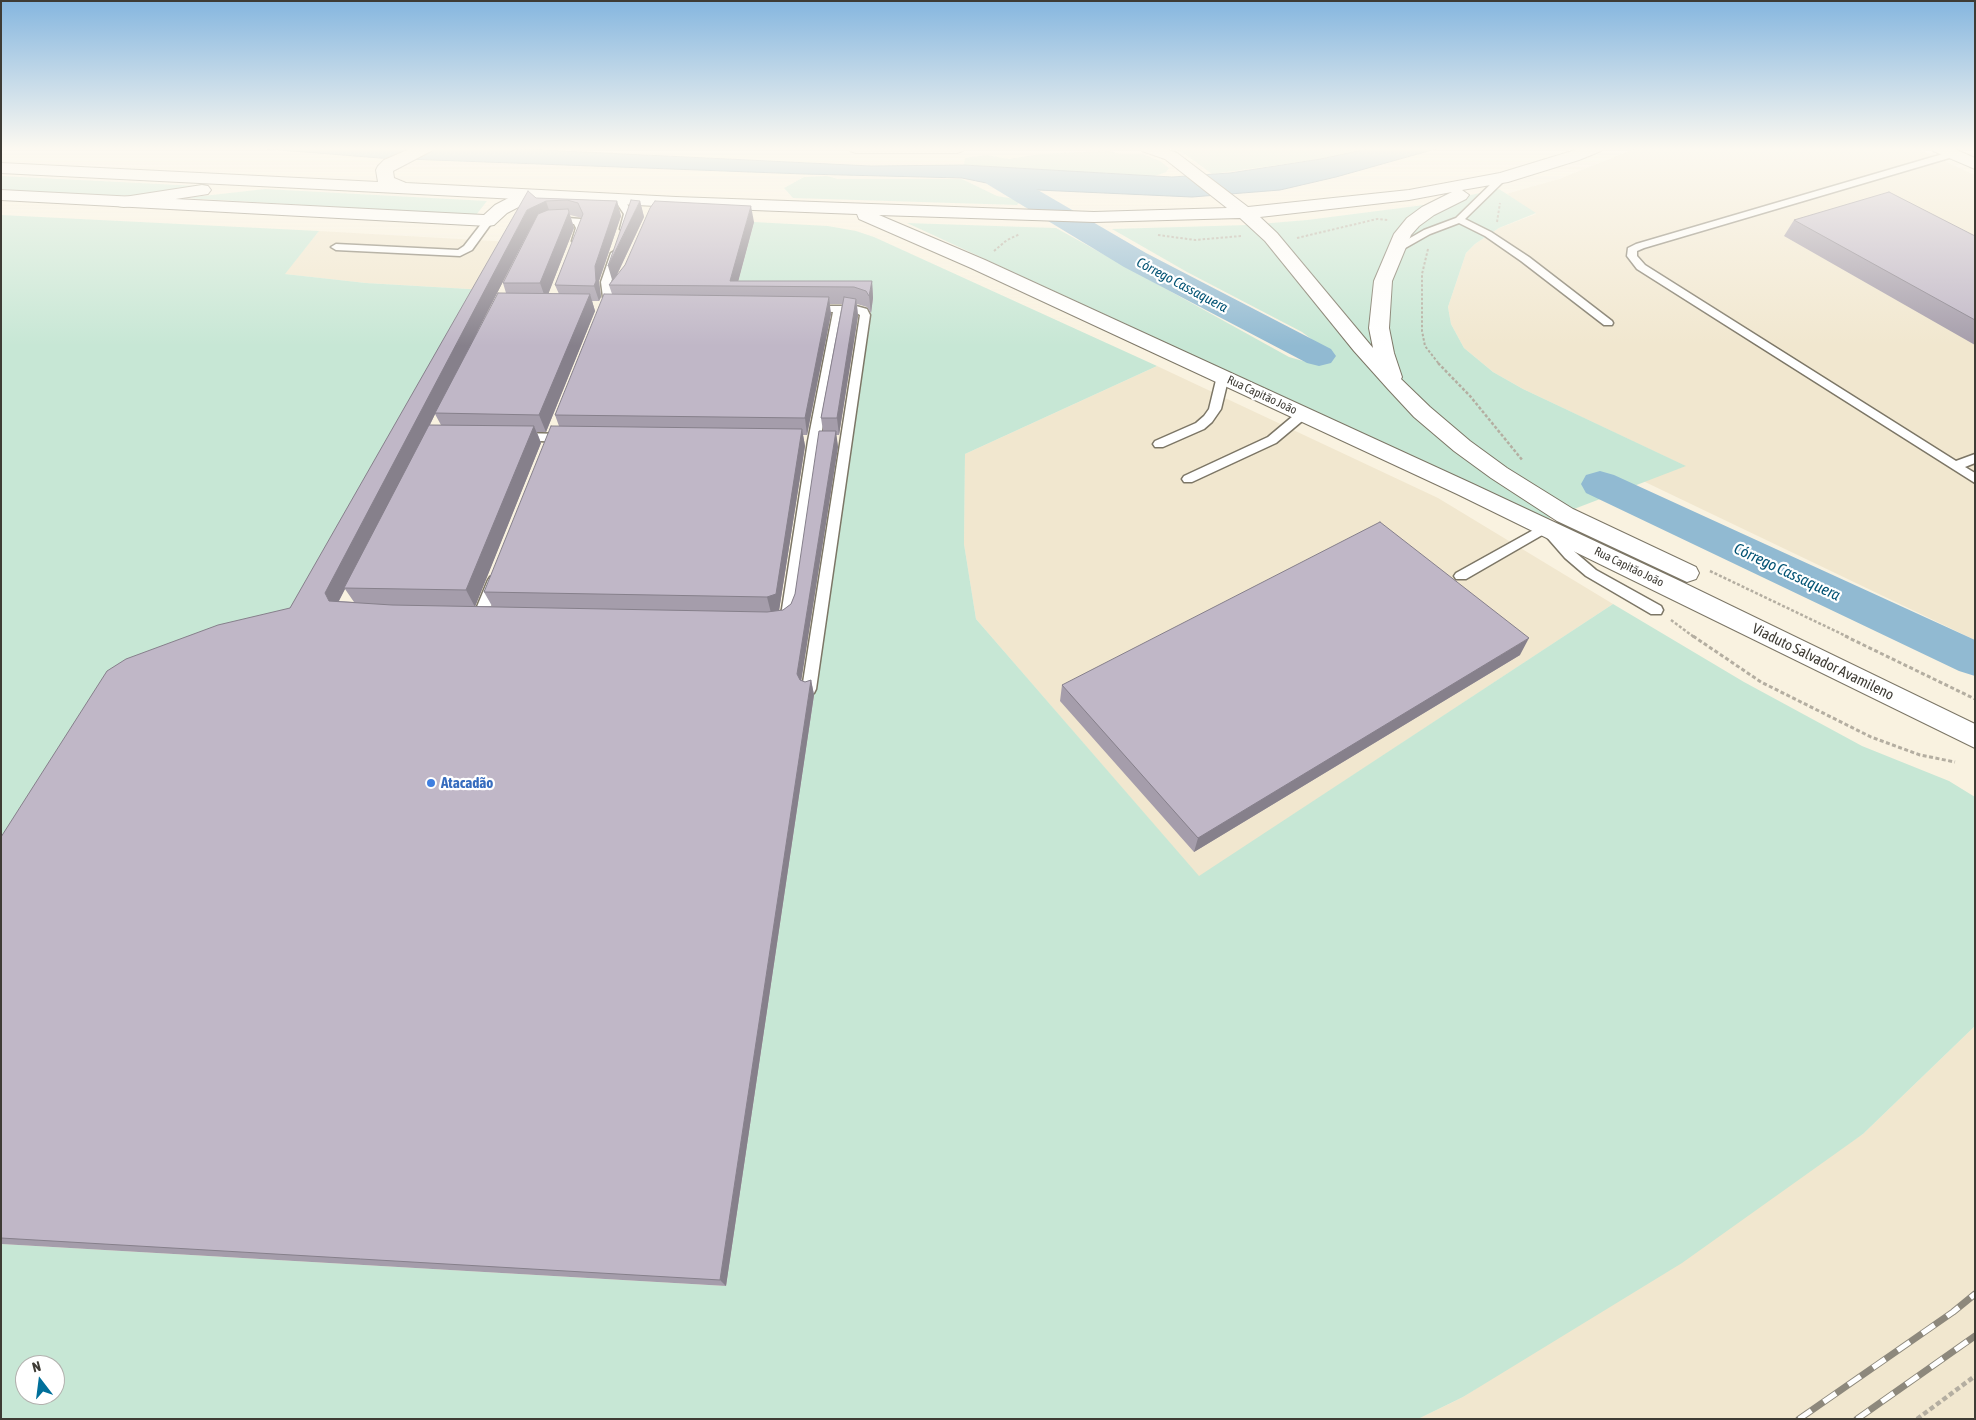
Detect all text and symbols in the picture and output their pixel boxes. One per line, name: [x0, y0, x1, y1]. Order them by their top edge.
water label: Córrego Cassaquera: [1134, 254, 1230, 316]
street label: Rua Capitão João: [1225, 373, 1299, 417]
water label: Córrego Cassaquera: [1731, 539, 1843, 605]
street label: Rua Capitão João: [1592, 544, 1666, 590]
street label: Viaduto Salvador Avamileno: [1749, 620, 1897, 704]
place label: Atacadão: [441, 774, 493, 792]
marker: Atacadão: [425, 777, 437, 789]
north arrow: [15, 1355, 65, 1405]
text: N: [30, 1358, 42, 1375]

